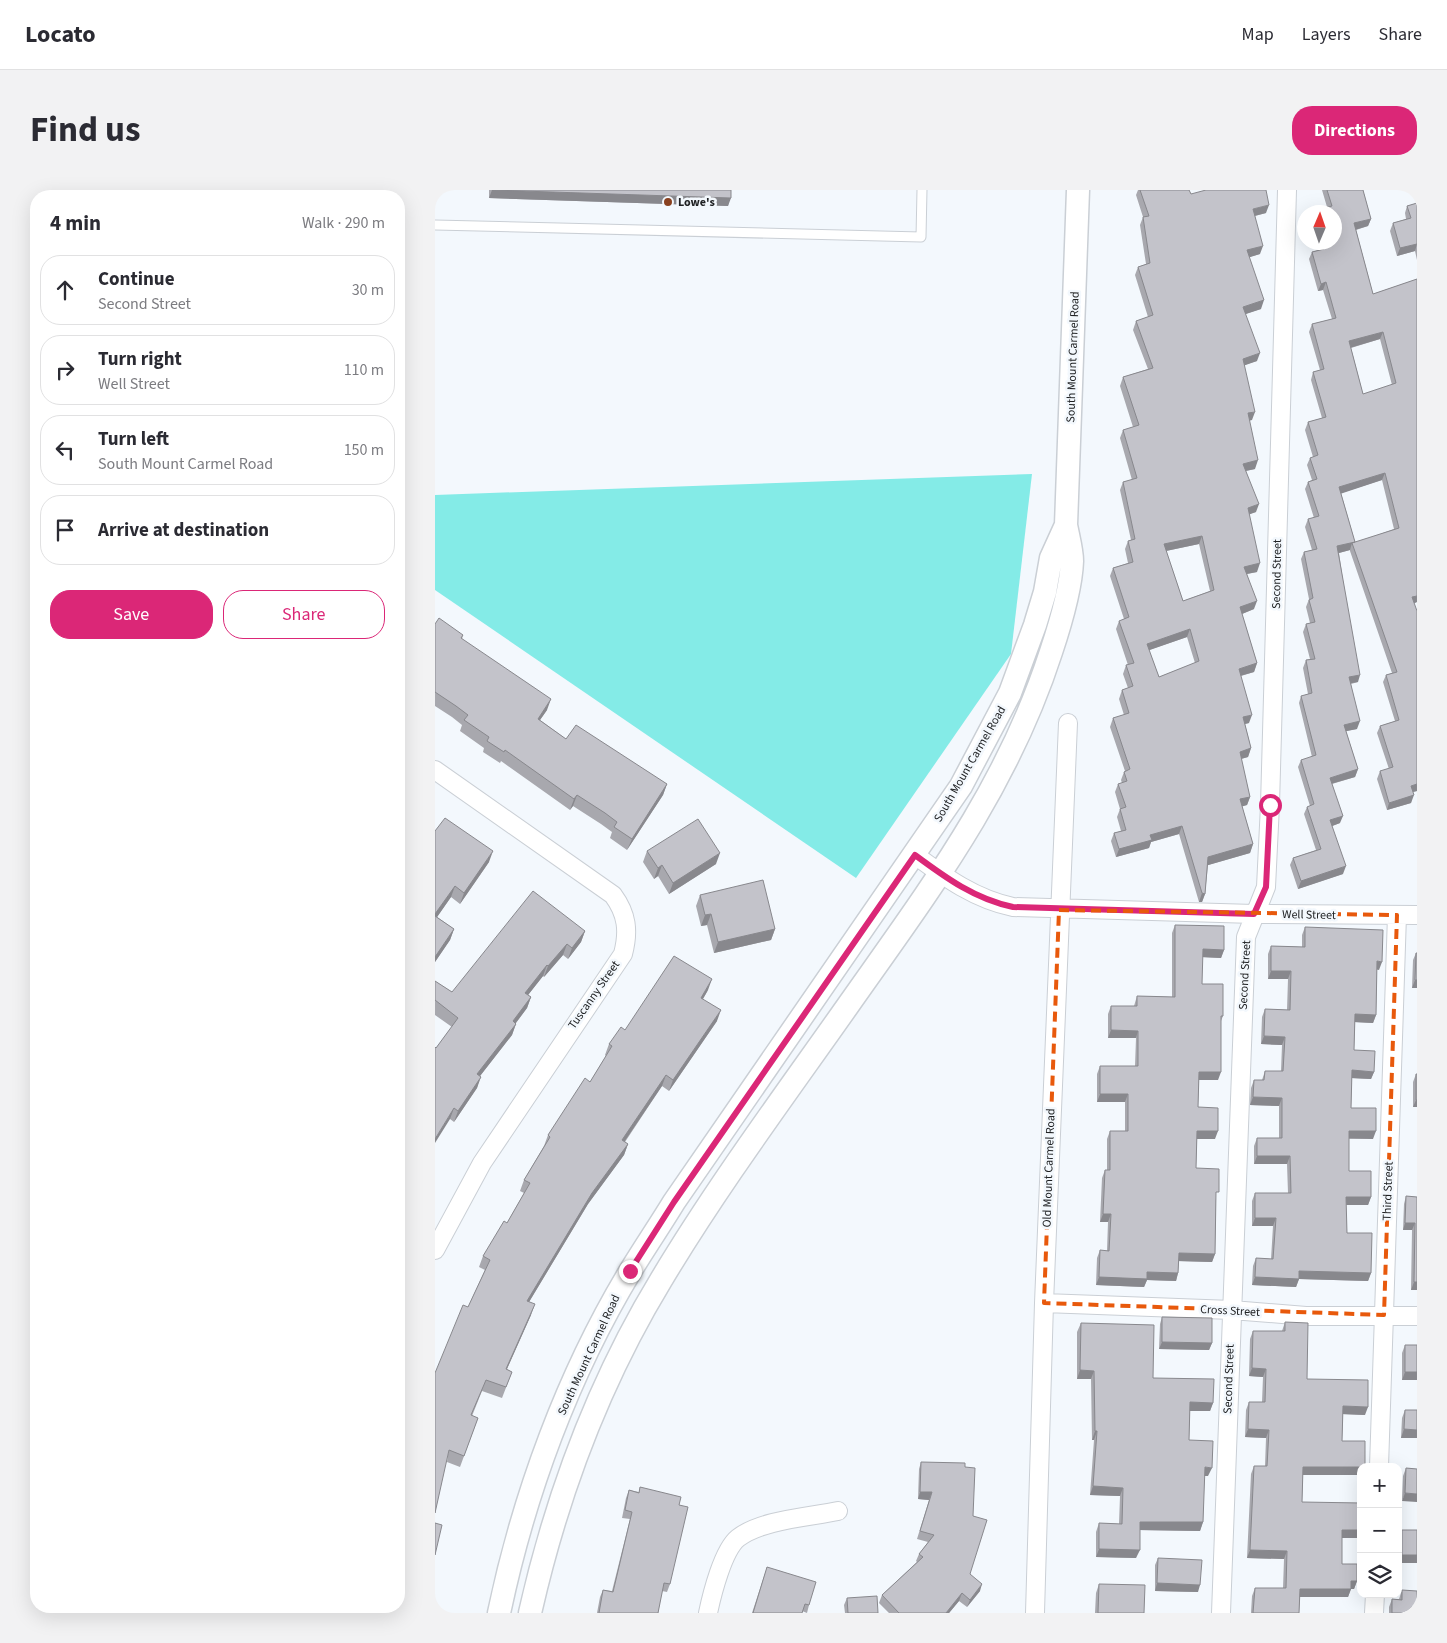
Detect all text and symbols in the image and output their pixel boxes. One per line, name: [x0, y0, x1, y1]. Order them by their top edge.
text: Locato: [25, 17, 96, 52]
text: Map: [1242, 22, 1274, 47]
text: Layers: [1302, 22, 1351, 47]
text: Share: [1379, 22, 1422, 47]
text: Find us: [30, 105, 140, 155]
button: Directions: [1292, 106, 1417, 155]
place label: Lowe's: [678, 194, 715, 211]
marker: Lowe's: [662, 196, 674, 208]
north arrow: [1297, 205, 1342, 250]
text: 4 min: [50, 208, 101, 238]
text: Walk · 290 m: [302, 212, 385, 234]
text: Continue: [98, 266, 175, 293]
icon: ahead: [51, 276, 79, 304]
text: 30 m: [352, 279, 384, 301]
street label: South Mount Carmel Road: [1062, 291, 1084, 423]
text: Second Street: [98, 293, 191, 315]
text: Turn right: [98, 346, 182, 373]
icon: right: [51, 356, 79, 384]
text: 110 m: [344, 359, 384, 381]
text: Well Street: [98, 373, 170, 395]
text: Turn left: [98, 426, 169, 453]
icon: left: [51, 436, 79, 464]
text: 150 m: [344, 439, 384, 461]
text: South Mount Carmel Road: [98, 453, 273, 475]
icon: arrive: [51, 516, 79, 544]
text: Arrive at destination: [98, 517, 269, 544]
street label: Second Street: [1268, 539, 1286, 609]
button: Save: [50, 590, 213, 639]
button: Share: [223, 590, 385, 639]
street label: South Mount Carmel Road: [930, 703, 1010, 825]
route start: [1259, 794, 1282, 817]
street label: Well Street: [1282, 906, 1336, 924]
street label: Second Street: [1235, 940, 1255, 1010]
street label: Tuscanny Street: [564, 957, 624, 1033]
street label: Old Mount Carmel Road: [1038, 1108, 1060, 1228]
street label: Third Street: [1378, 1161, 1398, 1221]
route end: [619, 1260, 642, 1283]
street label: South Mount Carmel Road: [554, 1292, 624, 1418]
street label: Cross Street: [1200, 1301, 1260, 1321]
street label: Second Street: [1219, 1344, 1239, 1414]
map controls: [1357, 1463, 1402, 1598]
button: +: [1357, 1463, 1402, 1508]
button: −: [1357, 1508, 1402, 1553]
button: layers: [1357, 1553, 1402, 1598]

